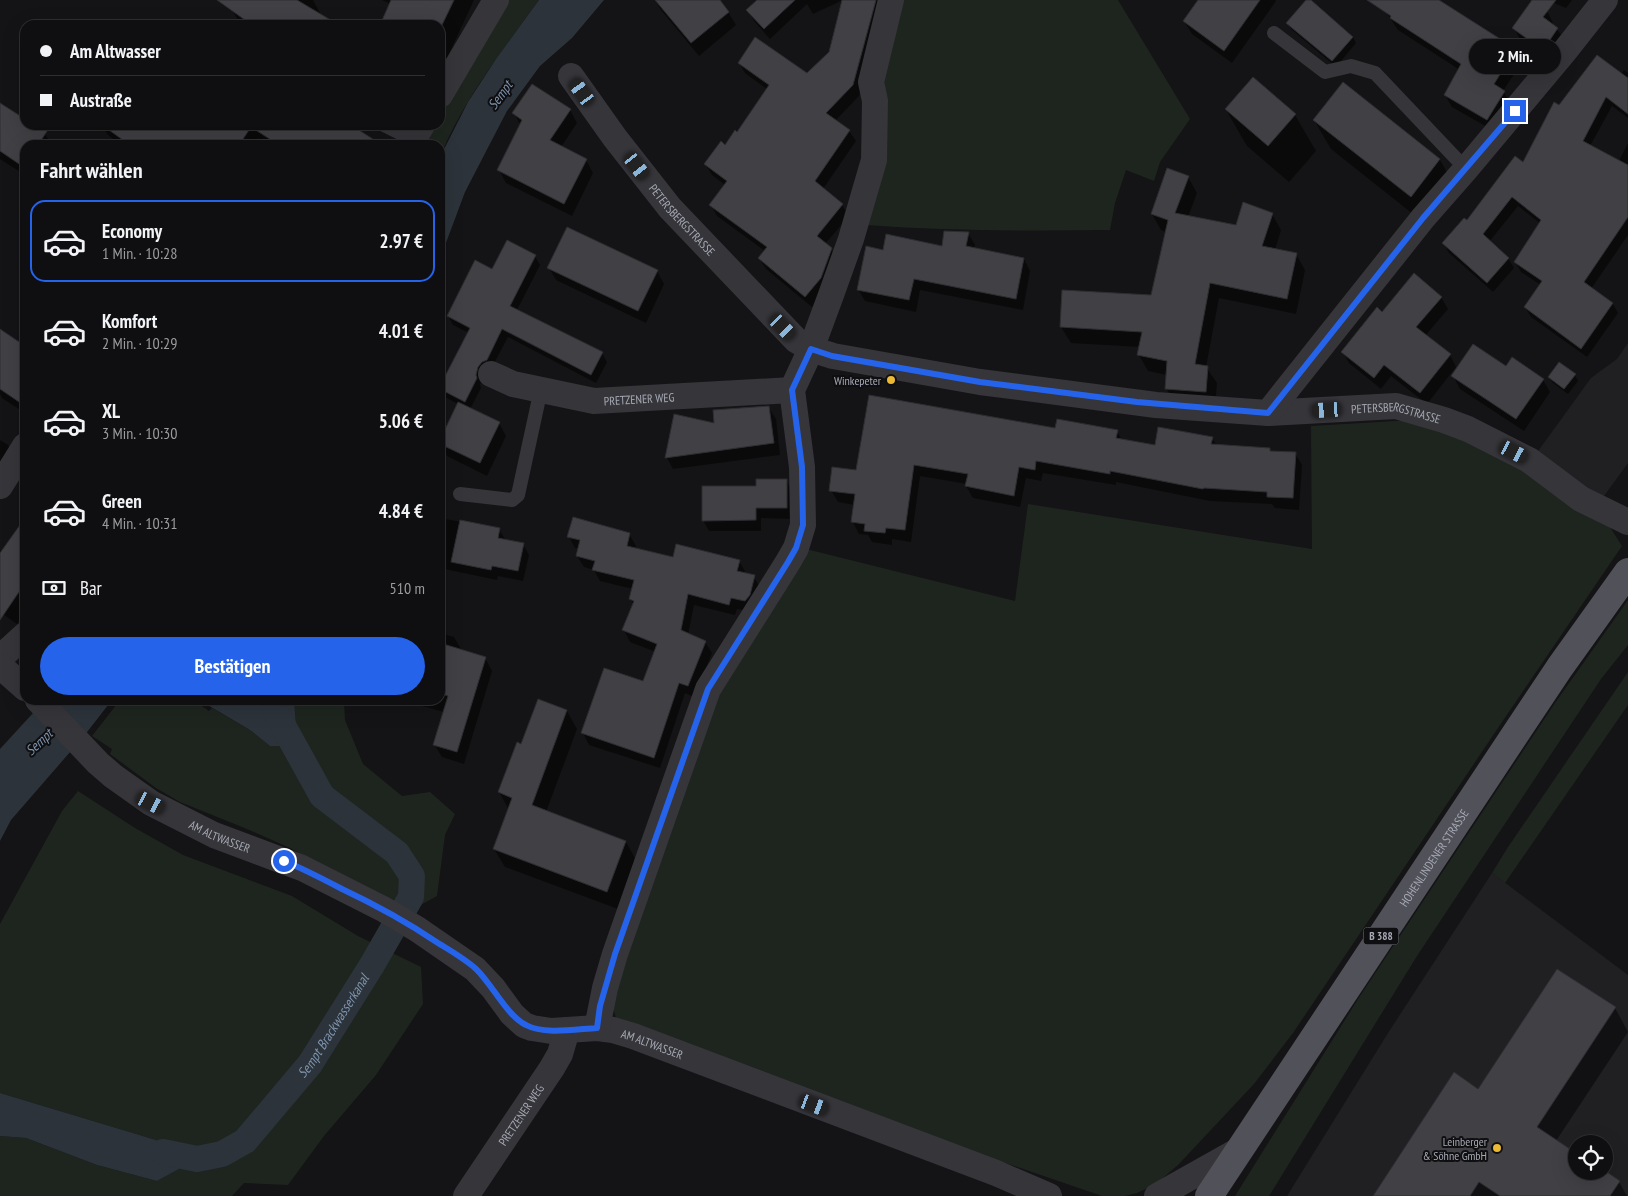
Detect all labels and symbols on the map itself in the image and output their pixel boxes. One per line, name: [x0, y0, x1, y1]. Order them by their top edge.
callout: 2 Min.: [1469, 38, 1561, 74]
car: [567, 75, 596, 109]
water label: Sempt: [484, 76, 518, 113]
route end: [1504, 100, 1526, 122]
car: [621, 150, 652, 182]
street label: PETERSBERGSTRASSE: [646, 181, 719, 258]
car: [767, 311, 798, 343]
place label: Winkepeter: [834, 373, 882, 388]
marker: Winkepeter: [885, 374, 897, 386]
street label: PRETZENER WEG: [603, 389, 675, 408]
street label: PETERSBERGSTRASSE: [1351, 398, 1443, 426]
car: [1311, 402, 1342, 418]
car: [1497, 439, 1530, 465]
water label: Sempt: [22, 723, 58, 759]
car: [134, 790, 167, 816]
street label: HOHENLINDENER STRASSE: [1396, 806, 1471, 909]
street label: AM ALTWASSER: [187, 816, 253, 856]
route start: [273, 850, 295, 872]
road number: B 388: [1364, 928, 1398, 944]
water label: Sempt Brackwasserkanal: [293, 969, 374, 1081]
street label: AM ALTWASSER: [620, 1025, 686, 1062]
street label: PRETZENER WEG: [495, 1081, 547, 1148]
car: [797, 1093, 830, 1117]
place label: Leinberger & Söhne GmbH: [1423, 1134, 1488, 1163]
marker: Leinberger & Söhne GmbH: [1491, 1142, 1503, 1154]

